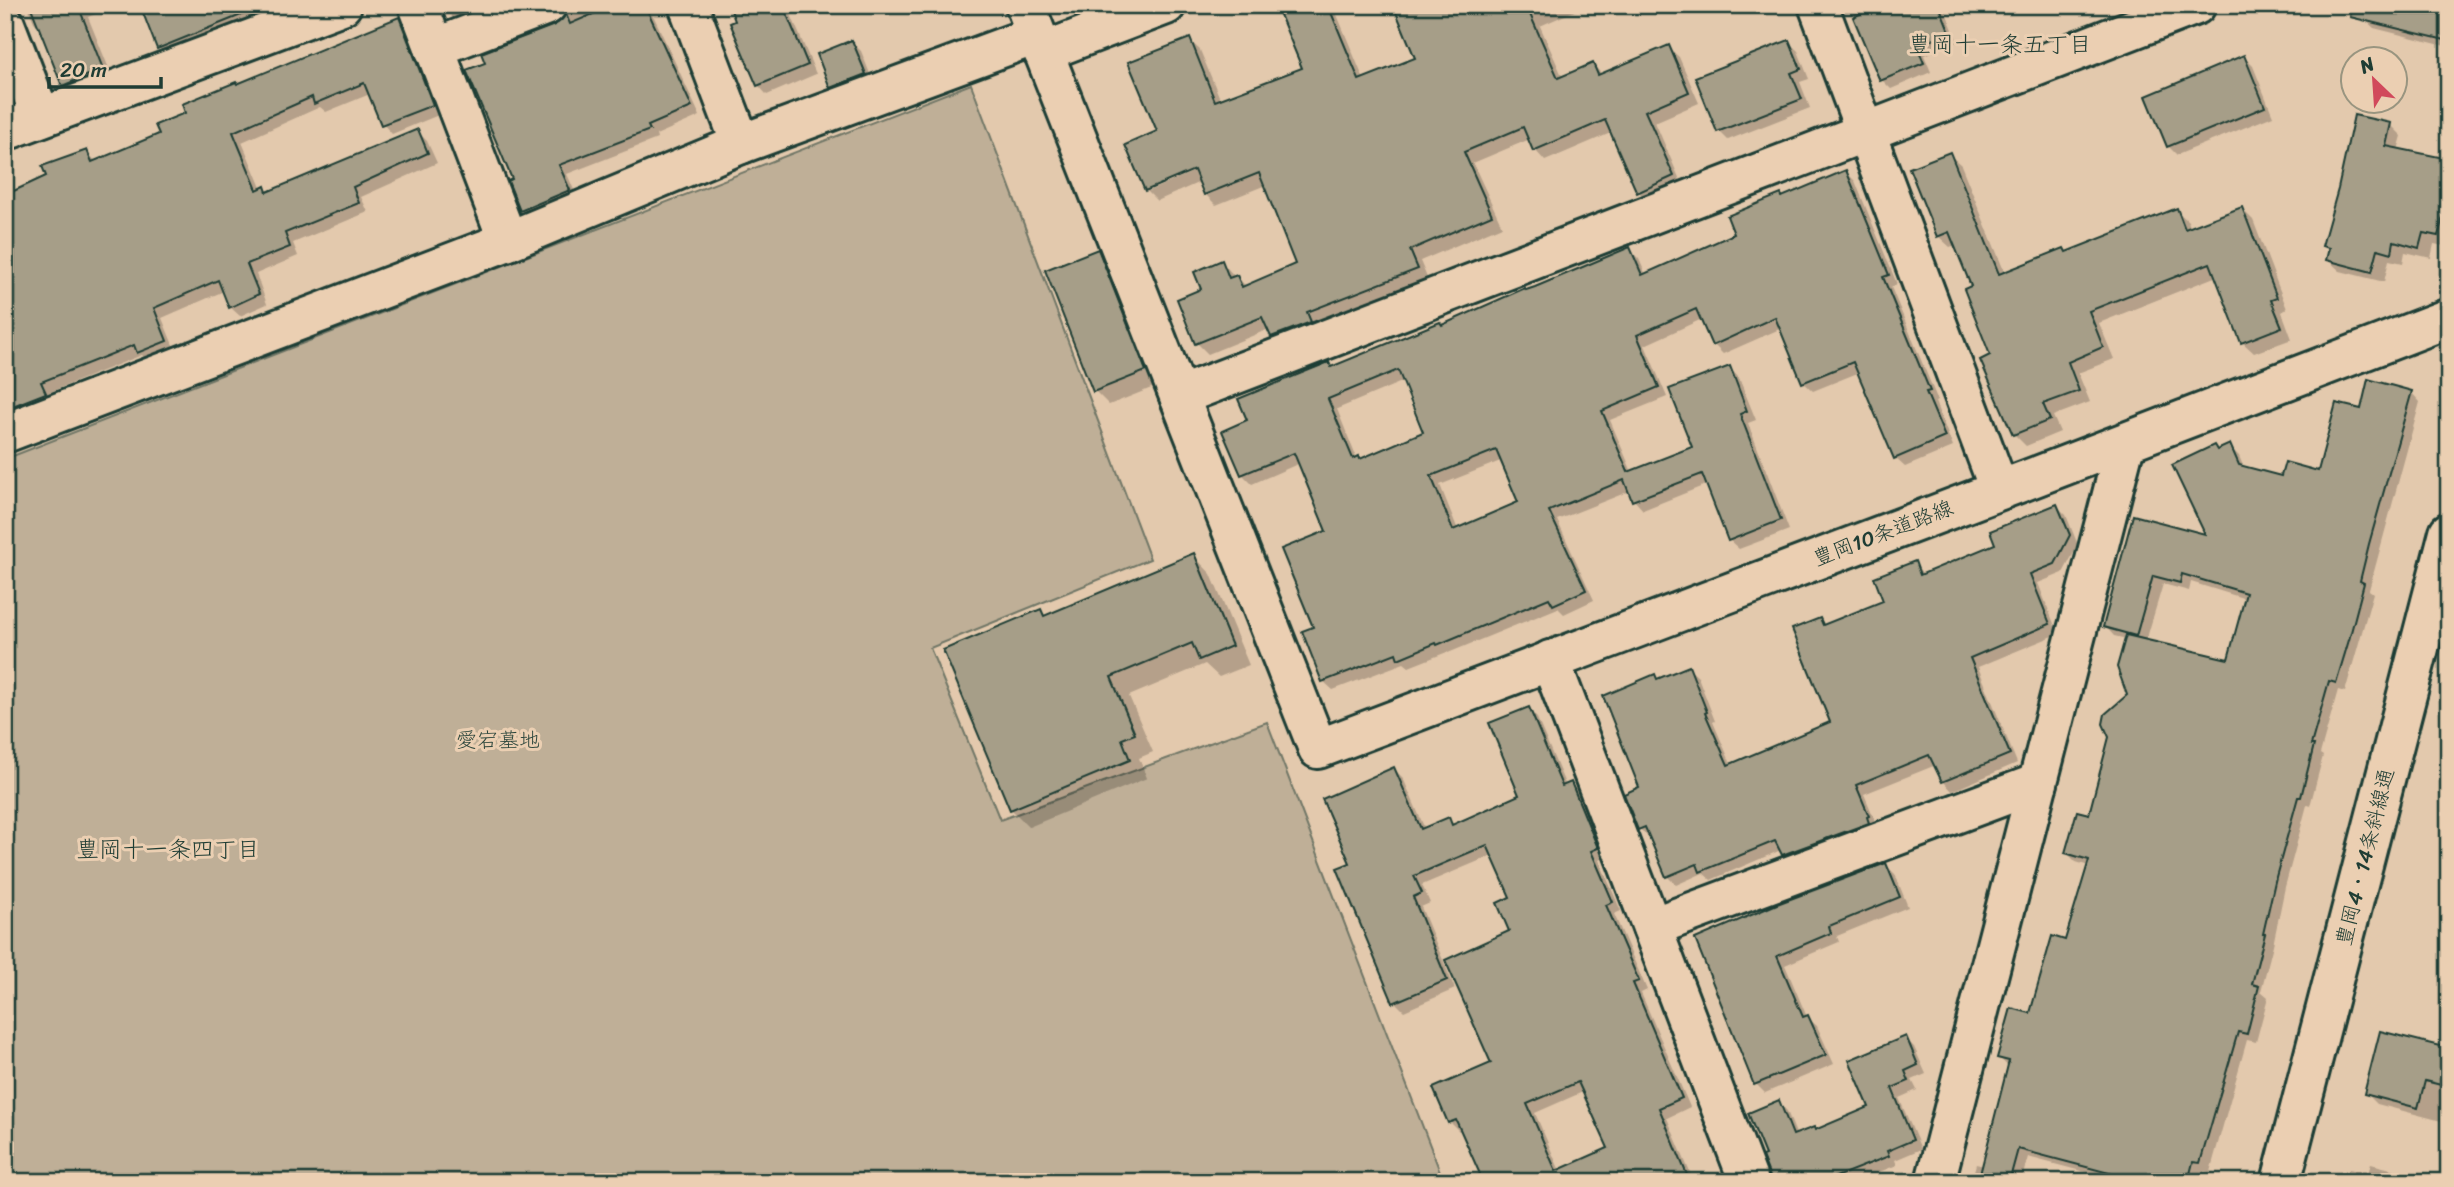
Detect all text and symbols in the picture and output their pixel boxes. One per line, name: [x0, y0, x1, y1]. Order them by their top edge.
district label: 豊岡十一条五丁目: [1908, 24, 2092, 65]
scale bar: [49, 46, 161, 90]
north arrow: [2338, 46, 2408, 116]
text: N: [2353, 47, 2381, 83]
text: 20 m: [60, 51, 107, 89]
street label: 豊岡10条道路線: [1807, 489, 1959, 577]
park label: 愛宕墓地: [456, 721, 540, 759]
street label: 豊岡4・14条斜線通: [2325, 764, 2405, 950]
district label: 豊岡十一条四丁目: [76, 829, 260, 870]

